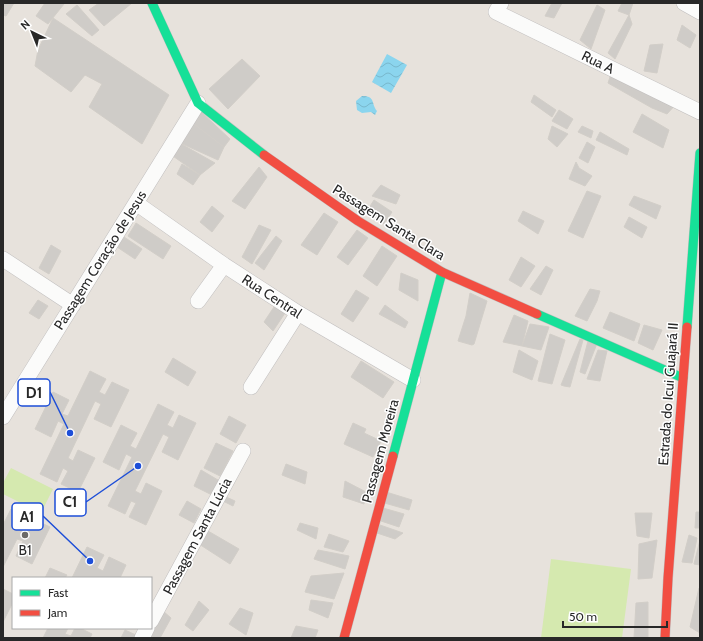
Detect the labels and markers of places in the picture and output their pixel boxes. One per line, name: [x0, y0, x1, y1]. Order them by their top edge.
callout: D1: [18, 379, 50, 406]
callout: C1: [55, 489, 86, 516]
callout: A1: [12, 503, 43, 530]
marker: B1: [20, 530, 30, 540]
place label: B1: [19, 541, 31, 559]

